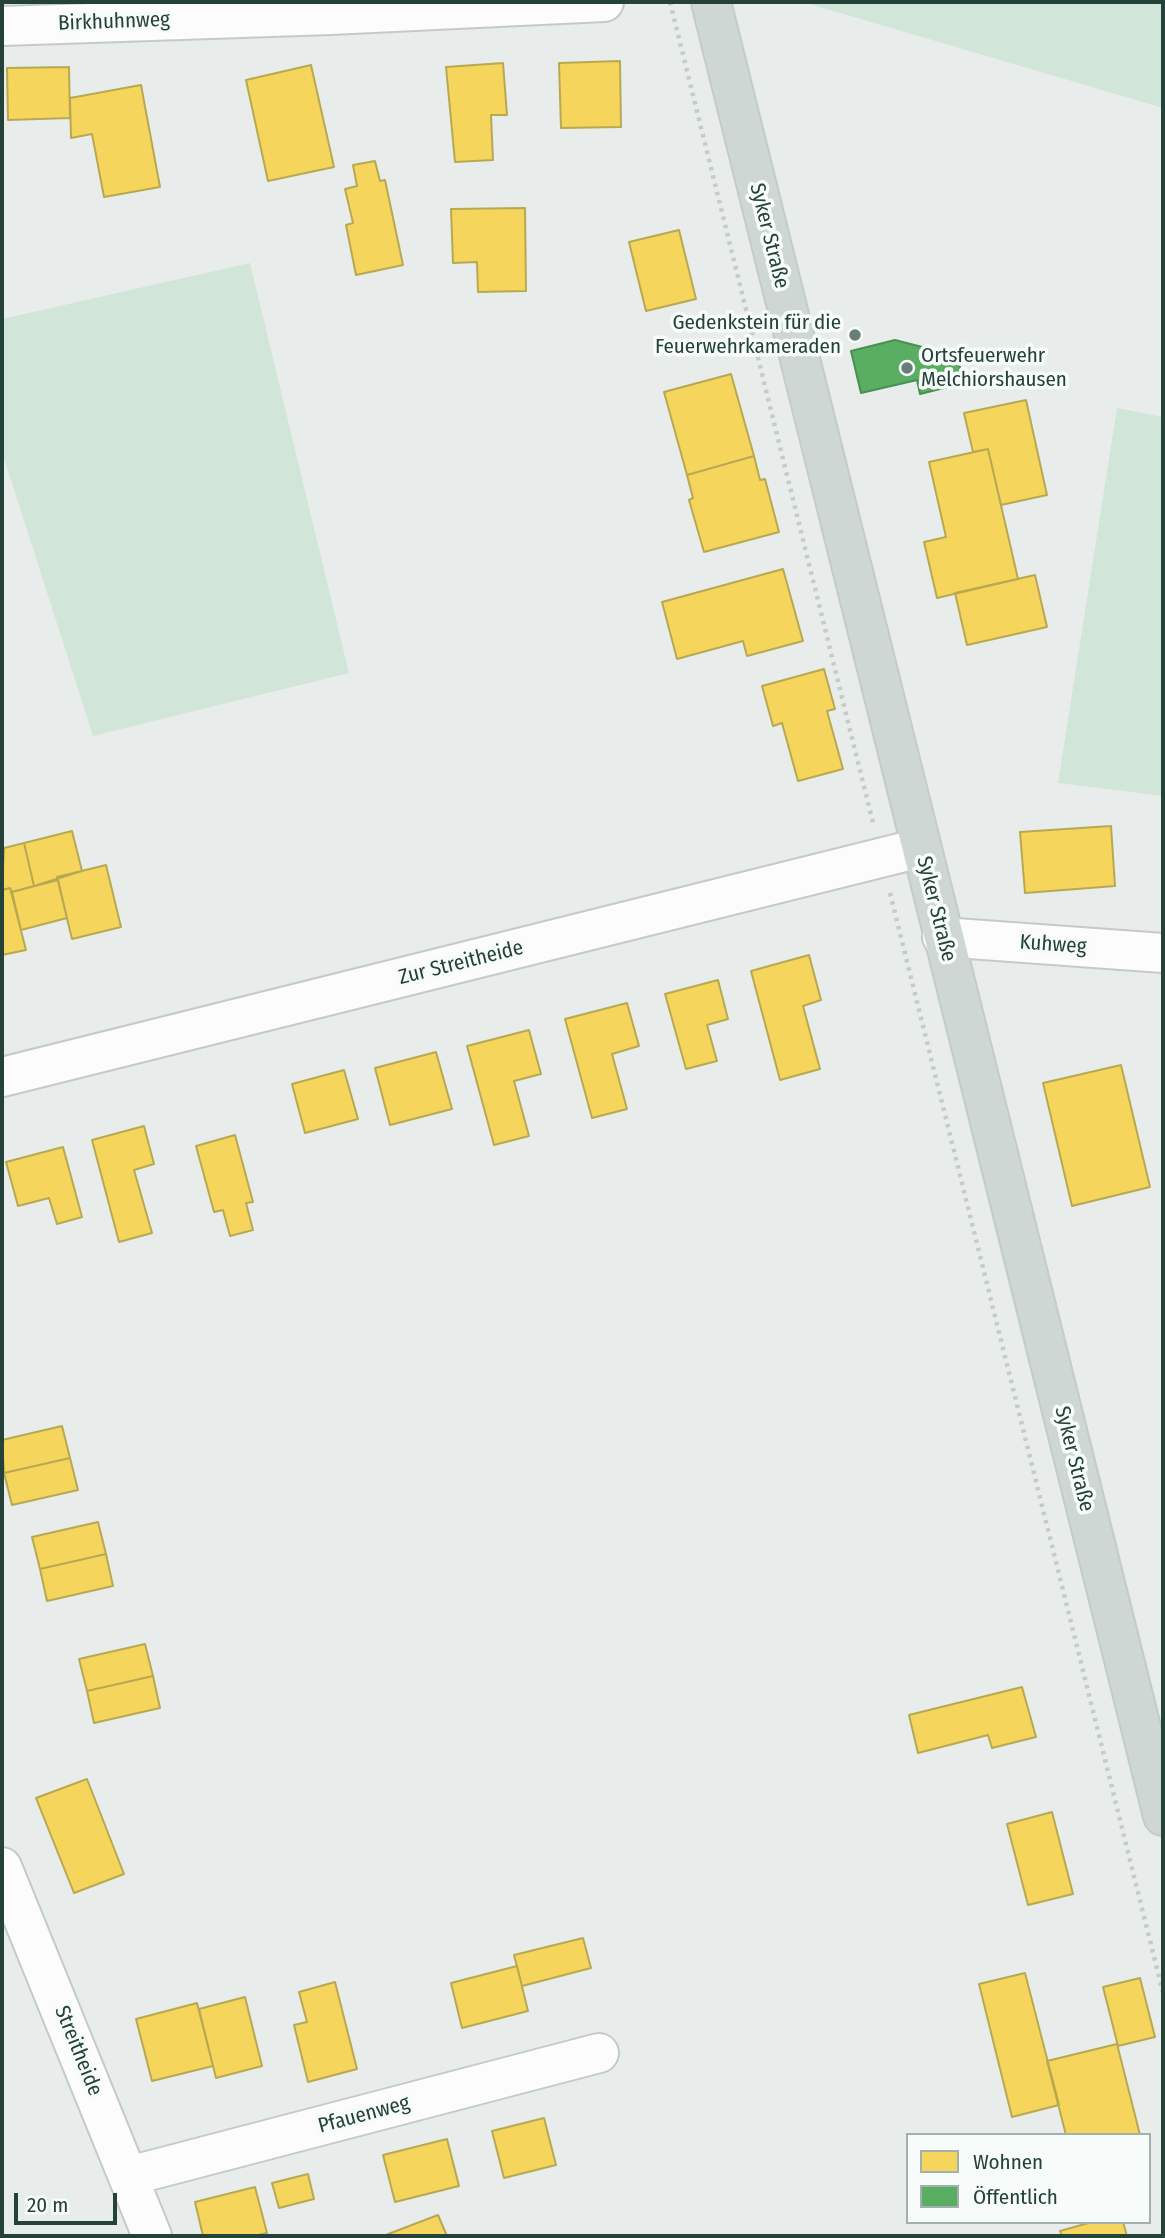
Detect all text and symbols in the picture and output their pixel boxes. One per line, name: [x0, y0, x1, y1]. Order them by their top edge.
street label: Birkhuhnweg: [58, 7, 170, 37]
street label: Syker Straße: [744, 181, 794, 291]
place label: Gedenkstein für die Feuerwehrkameraden: [655, 310, 841, 360]
marker: Gedenkstein für die Feuerwehrkameraden: [847, 327, 863, 343]
place label: Ortsfeuerwehr Melchiorshausen: [921, 343, 1067, 393]
marker: Ortsfeuerwehr Melchiorshausen: [899, 360, 915, 376]
street label: Syker Straße: [911, 854, 961, 964]
street label: Kuhweg: [1019, 930, 1087, 960]
street label: Zur Streitheide: [396, 935, 526, 991]
street label: Syker Straße: [1049, 1404, 1099, 1514]
street label: Streitheide: [49, 2002, 107, 2100]
street label: Pfauenweg: [316, 2091, 412, 2139]
legend: [906, 2133, 1151, 2224]
text: Wohnen: [973, 2149, 1043, 2175]
scale bar: [18, 2178, 121, 2222]
text: Öffentlich: [973, 2184, 1058, 2210]
text: 20 m: [27, 2192, 68, 2218]

